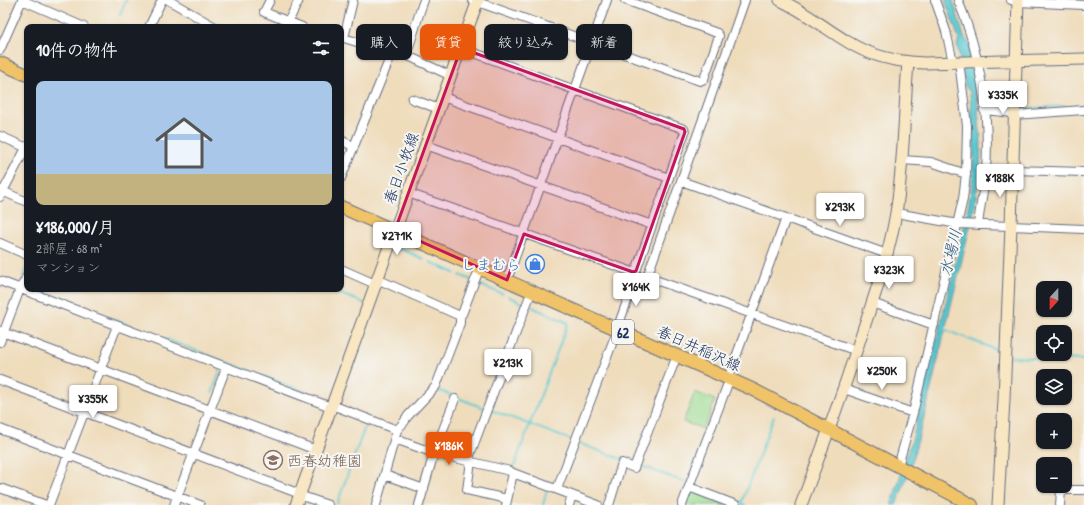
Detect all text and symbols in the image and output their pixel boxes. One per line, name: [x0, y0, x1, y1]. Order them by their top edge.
chip: 購入: [356, 24, 412, 60]
chip: 賃貸: [420, 24, 476, 60]
chip: 絞り込み: [484, 24, 568, 60]
chip: 新着: [576, 24, 632, 60]
icon: filters: [310, 37, 332, 59]
text: 10件の物件: [36, 38, 118, 61]
pin: ¥335K: [975, 81, 1031, 115]
text: ¥335K: [988, 85, 1018, 103]
icon: home: [148, 107, 220, 179]
street label: 春日小牧線: [378, 129, 424, 207]
pin: ¥188K: [972, 164, 1028, 198]
text: ¥188K: [986, 168, 1014, 186]
pin: ¥293K: [812, 193, 868, 227]
text: ¥293K: [825, 197, 855, 215]
text: ¥186,000/月: [36, 215, 115, 238]
pin: ¥271K: [369, 222, 425, 256]
text: ¥271K: [382, 226, 412, 244]
water label: 水場川: [934, 226, 966, 278]
text: 2部屋 · 68 m²: [36, 239, 102, 257]
shop icon: しまむら: [524, 253, 546, 275]
place label: しまむら: [461, 254, 521, 275]
pin: ¥323K: [861, 256, 917, 290]
text: マンション: [36, 258, 100, 276]
text: ¥323K: [874, 260, 904, 278]
pin: ¥164K: [608, 273, 664, 307]
text: ¥164K: [622, 277, 650, 295]
north arrow: [1036, 281, 1072, 317]
map controls: [1036, 281, 1072, 493]
road number: 62: [612, 320, 634, 344]
street label: 春日井稲沢線: [654, 320, 744, 376]
button: locate: [1036, 325, 1072, 361]
pin: ¥213K: [480, 349, 536, 383]
text: ¥213K: [493, 353, 523, 371]
pin: ¥250K: [854, 357, 910, 391]
text: ¥250K: [867, 361, 897, 379]
button: layers: [1036, 369, 1072, 405]
pin: ¥355K: [65, 385, 121, 419]
text: ¥355K: [78, 389, 108, 407]
button: +: [1036, 413, 1072, 449]
pin: ¥186K: [421, 432, 477, 466]
text: ¥186K: [435, 436, 463, 454]
school or university icon: 西春幼稚園: [262, 449, 284, 471]
place label: 西春幼稚園: [287, 450, 362, 471]
button: −: [1036, 457, 1072, 493]

